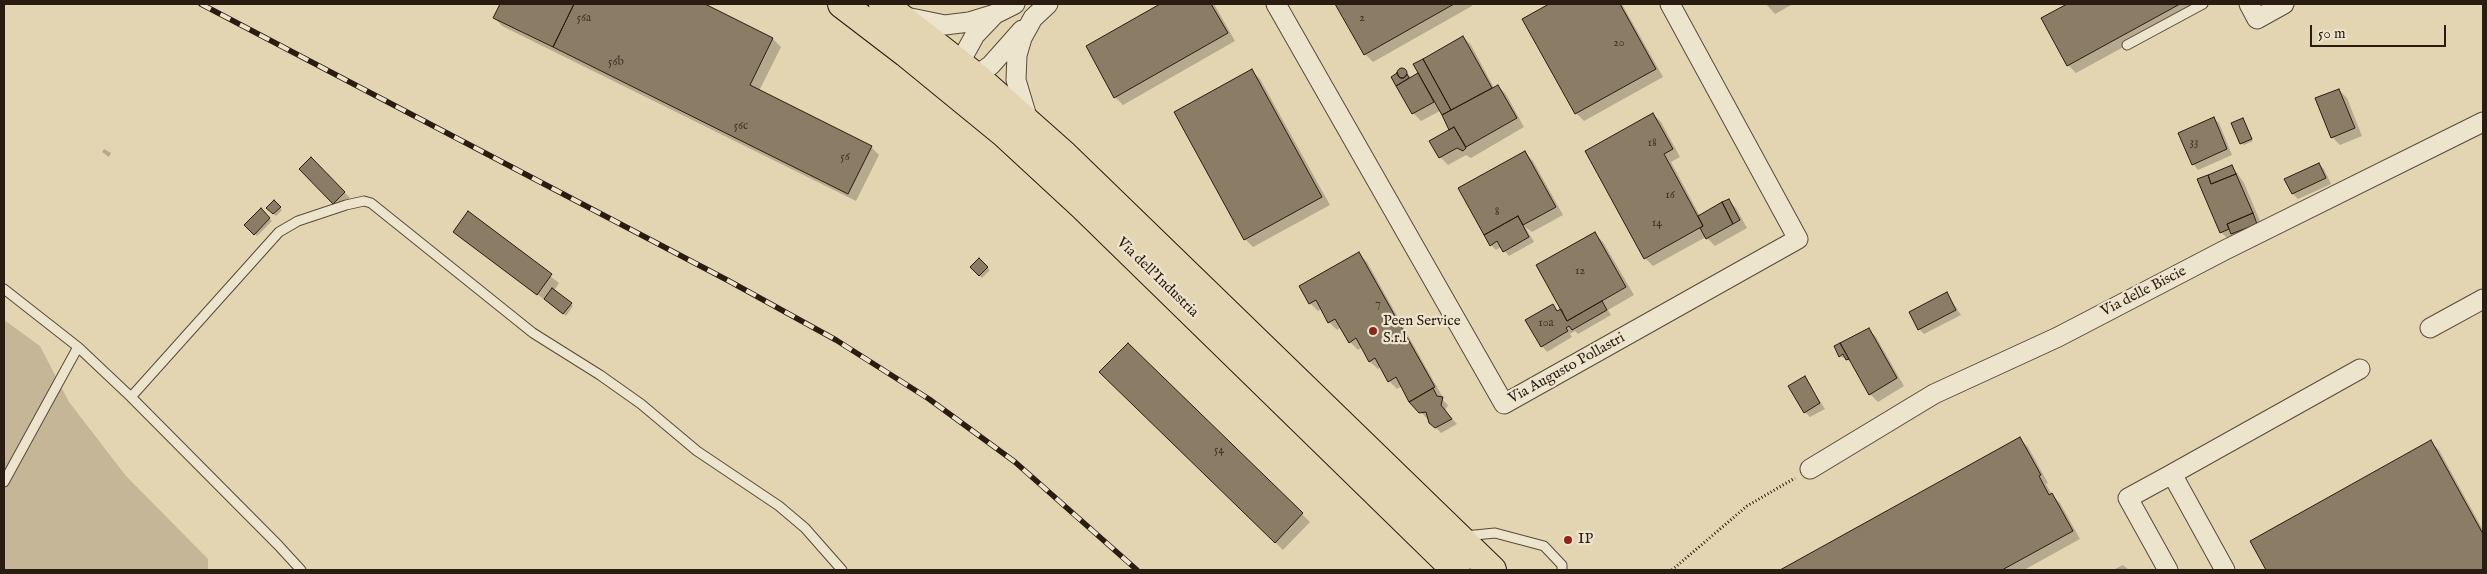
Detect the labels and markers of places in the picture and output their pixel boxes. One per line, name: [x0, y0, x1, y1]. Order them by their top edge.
place label: Peen Service S.r.l: [1383, 313, 1461, 348]
marker: Peen Service S.r.l: [1367, 325, 1379, 337]
place label: IP: [1578, 531, 1593, 549]
marker: IP: [1562, 534, 1574, 546]

